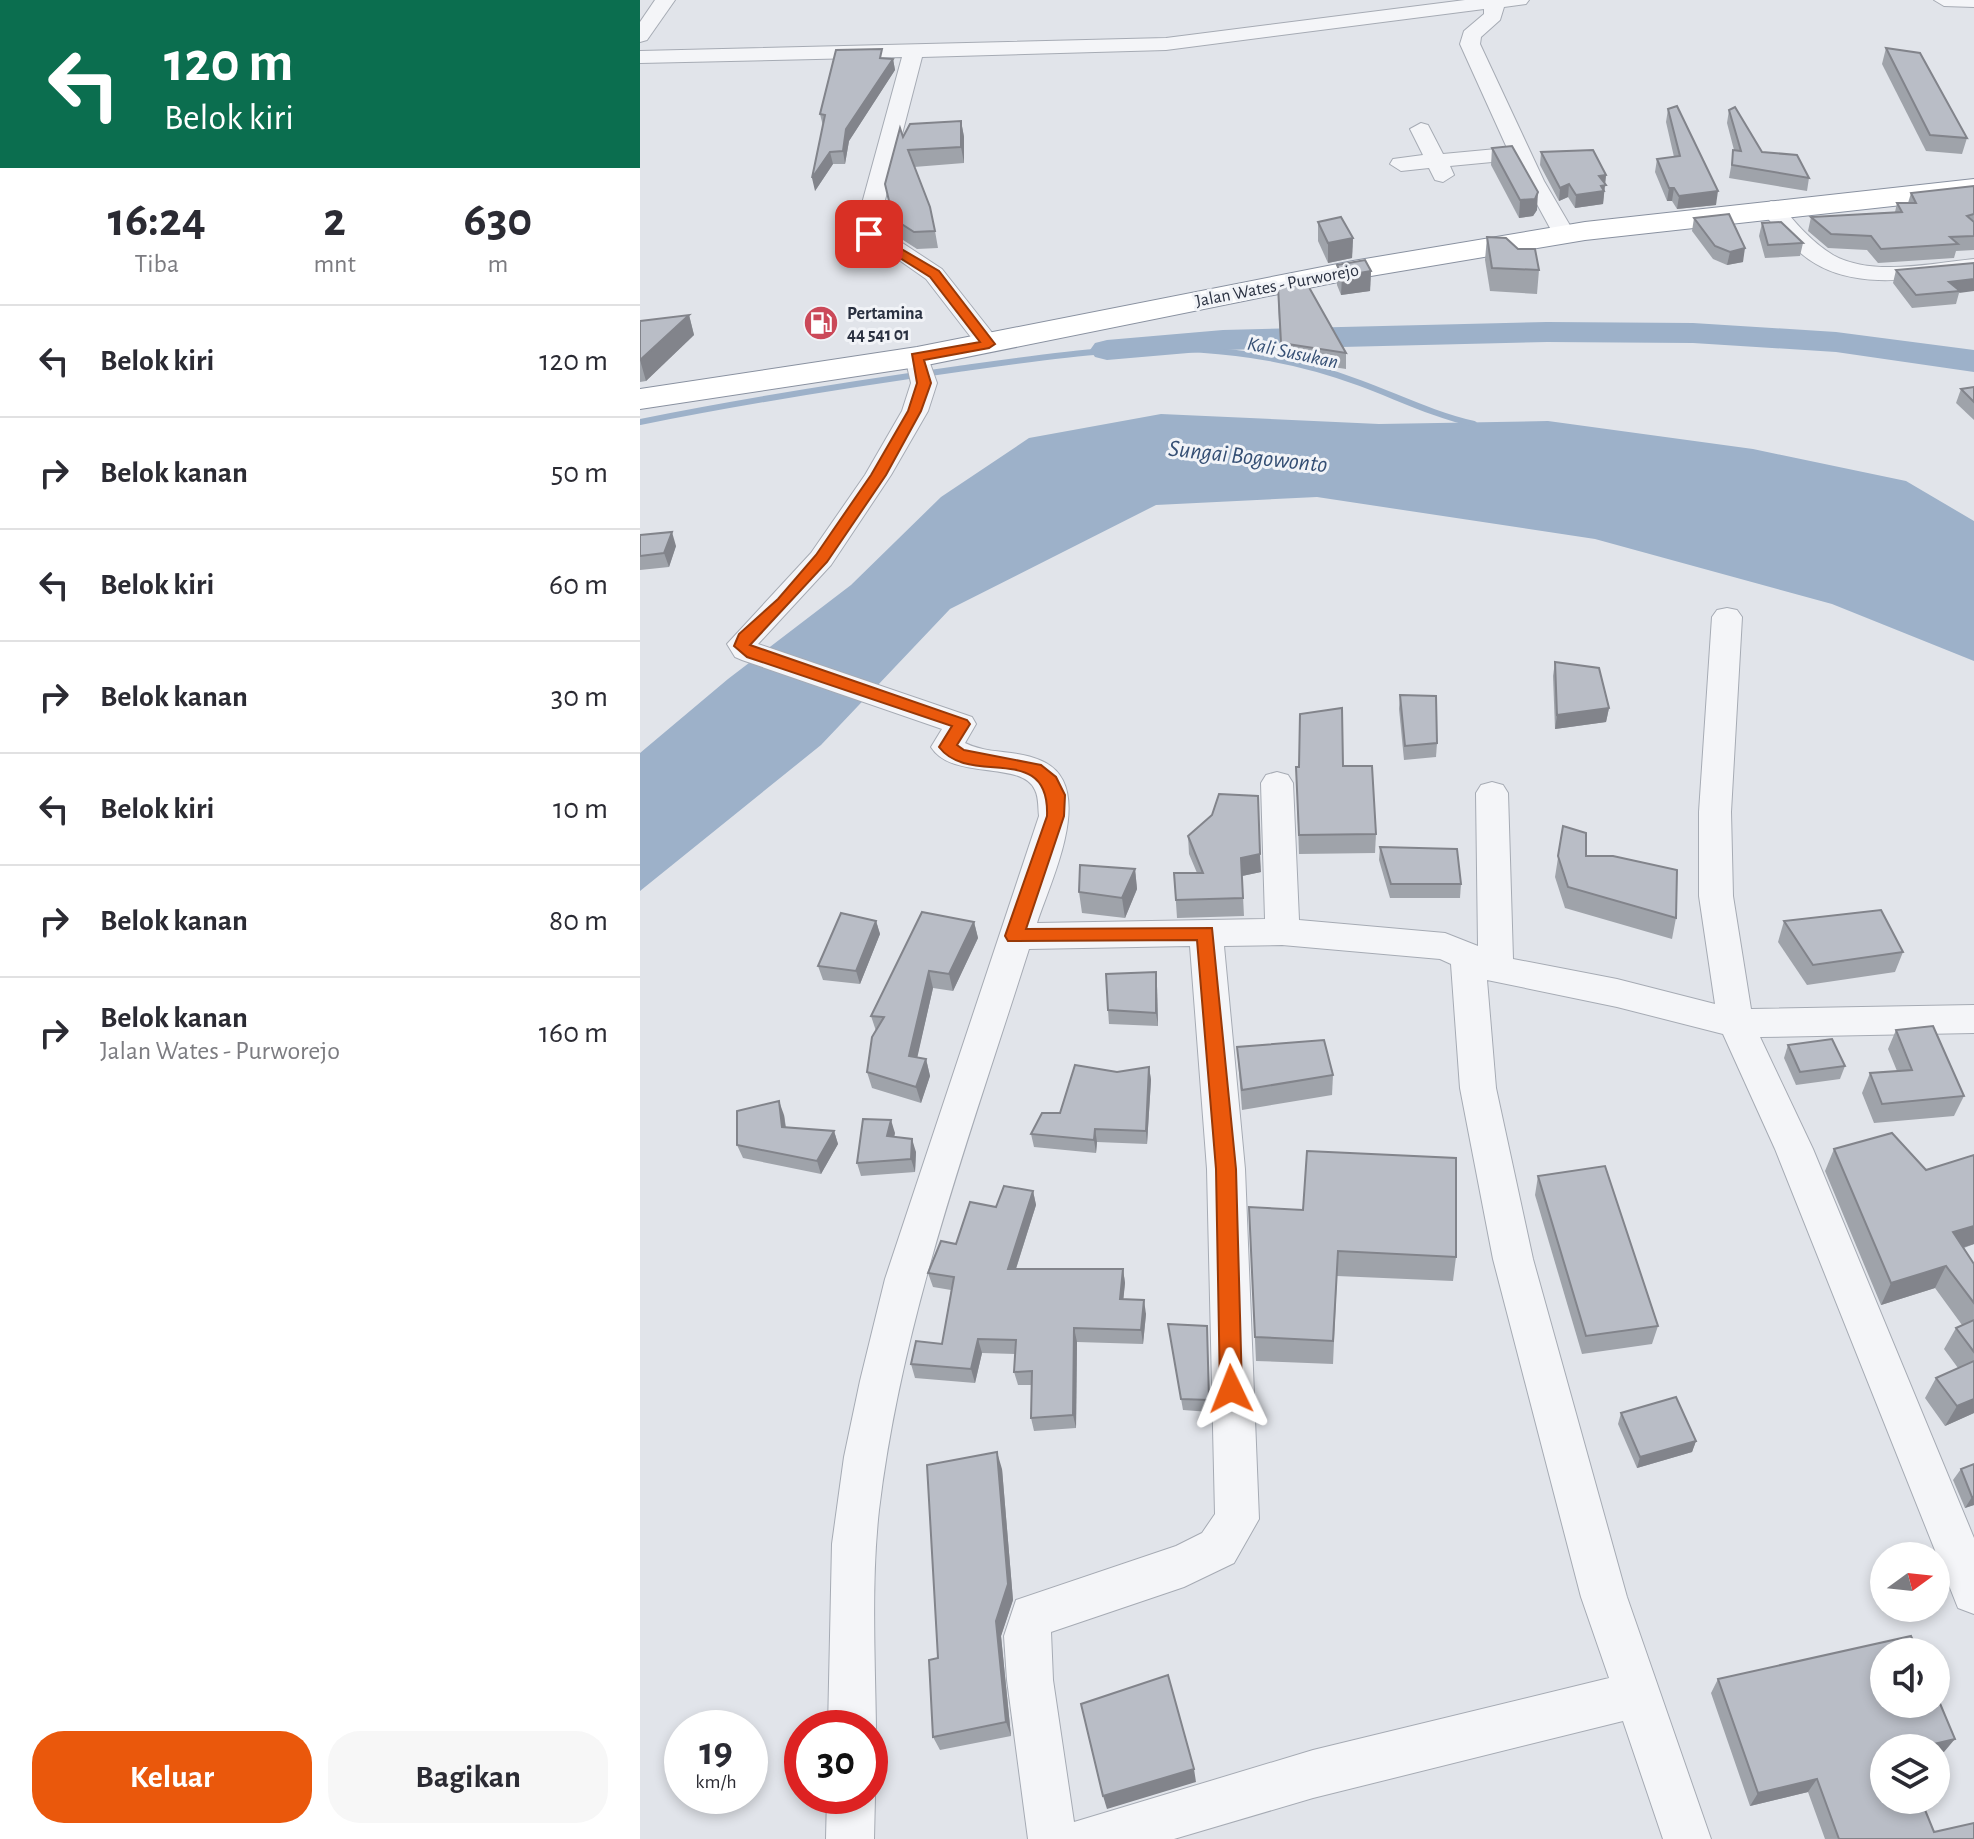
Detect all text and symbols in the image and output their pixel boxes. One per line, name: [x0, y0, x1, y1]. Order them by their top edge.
icon: left: [32, 32, 136, 136]
text: 120 m: [164, 35, 293, 91]
text: Belok kiri: [164, 100, 294, 136]
text: 16:24: [108, 197, 206, 245]
text: 2: [323, 197, 346, 245]
text: 630: [463, 197, 532, 245]
pin: [835, 200, 903, 268]
icon: arrive: [847, 212, 891, 256]
text: Tiba: [135, 251, 179, 277]
text: mnt: [314, 251, 356, 277]
text: m: [487, 251, 508, 277]
street label: Jalan Wates - Purworejo: [1194, 261, 1361, 311]
fuel station icon: Pertamina 44 541 01: [802, 304, 840, 342]
place label: Pertamina 44 541 01: [847, 305, 924, 344]
water label: Kali Susukan: [1246, 334, 1340, 372]
icon: left: [32, 339, 76, 383]
text: Belok kiri: [100, 346, 214, 376]
text: 120 m: [539, 346, 608, 376]
water label: Sungai Bogowonto: [1167, 437, 1329, 477]
icon: right: [32, 451, 76, 495]
text: Belok kanan: [100, 458, 248, 488]
text: 50 m: [551, 458, 608, 488]
icon: left: [32, 563, 76, 607]
text: Belok kiri: [100, 570, 214, 600]
text: 60 m: [549, 570, 608, 600]
icon: right: [32, 675, 76, 719]
text: Belok kanan: [100, 682, 248, 712]
text: 30 m: [551, 682, 608, 712]
icon: left: [32, 787, 76, 831]
text: Belok kiri: [100, 794, 214, 824]
text: 10 m: [553, 794, 608, 824]
icon: right: [32, 899, 76, 943]
text: Belok kanan: [100, 906, 248, 936]
text: 80 m: [549, 906, 608, 936]
text: Belok kanan: [100, 1003, 248, 1033]
icon: right: [32, 1011, 76, 1055]
text: 160 m: [539, 1018, 608, 1048]
text: Jalan Wates - Purworejo: [100, 1038, 340, 1064]
position arrow: [1189, 1347, 1273, 1431]
north arrow: [1870, 1542, 1950, 1622]
map controls: [1870, 1542, 1950, 1814]
button: sound: [1870, 1638, 1950, 1718]
speed limit sign: 30: [784, 1710, 888, 1814]
button: Keluar: [32, 1731, 312, 1823]
button: Bagikan: [328, 1731, 608, 1823]
text: 19: [699, 1732, 733, 1772]
button: layers: [1870, 1734, 1950, 1814]
text: km/h: [695, 1772, 737, 1792]

